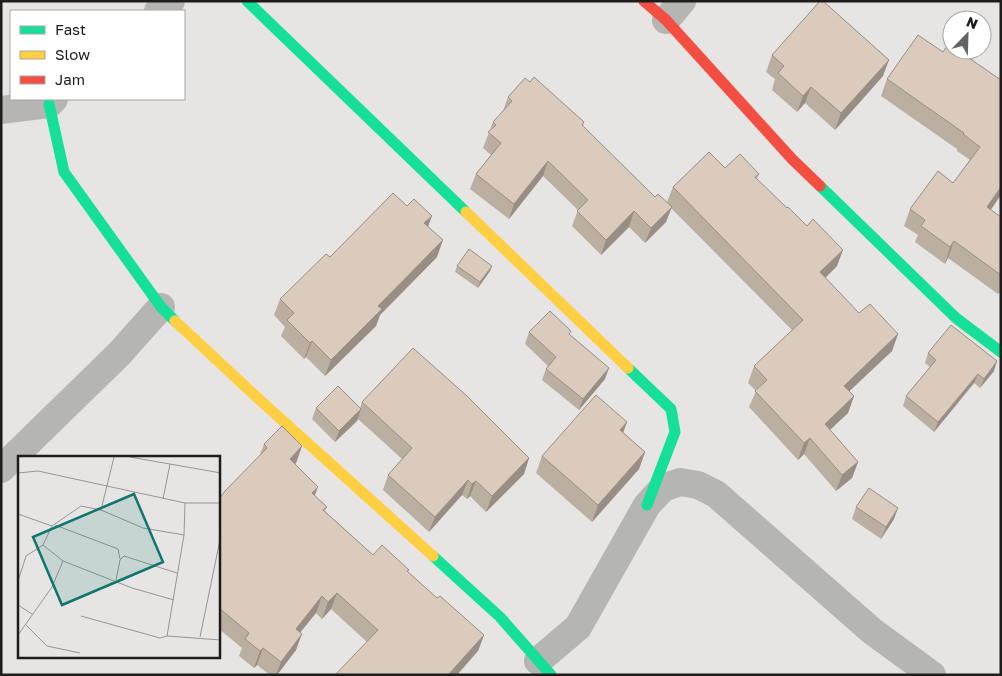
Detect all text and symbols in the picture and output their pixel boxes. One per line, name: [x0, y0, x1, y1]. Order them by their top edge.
legend: [10, 10, 185, 100]
north arrow: [942, 10, 992, 60]
text: N: [964, 13, 980, 32]
text: Fast: [55, 20, 86, 38]
text: Slow: [55, 45, 90, 63]
text: Jam: [55, 70, 85, 88]
inset map: [18, 456, 220, 658]

